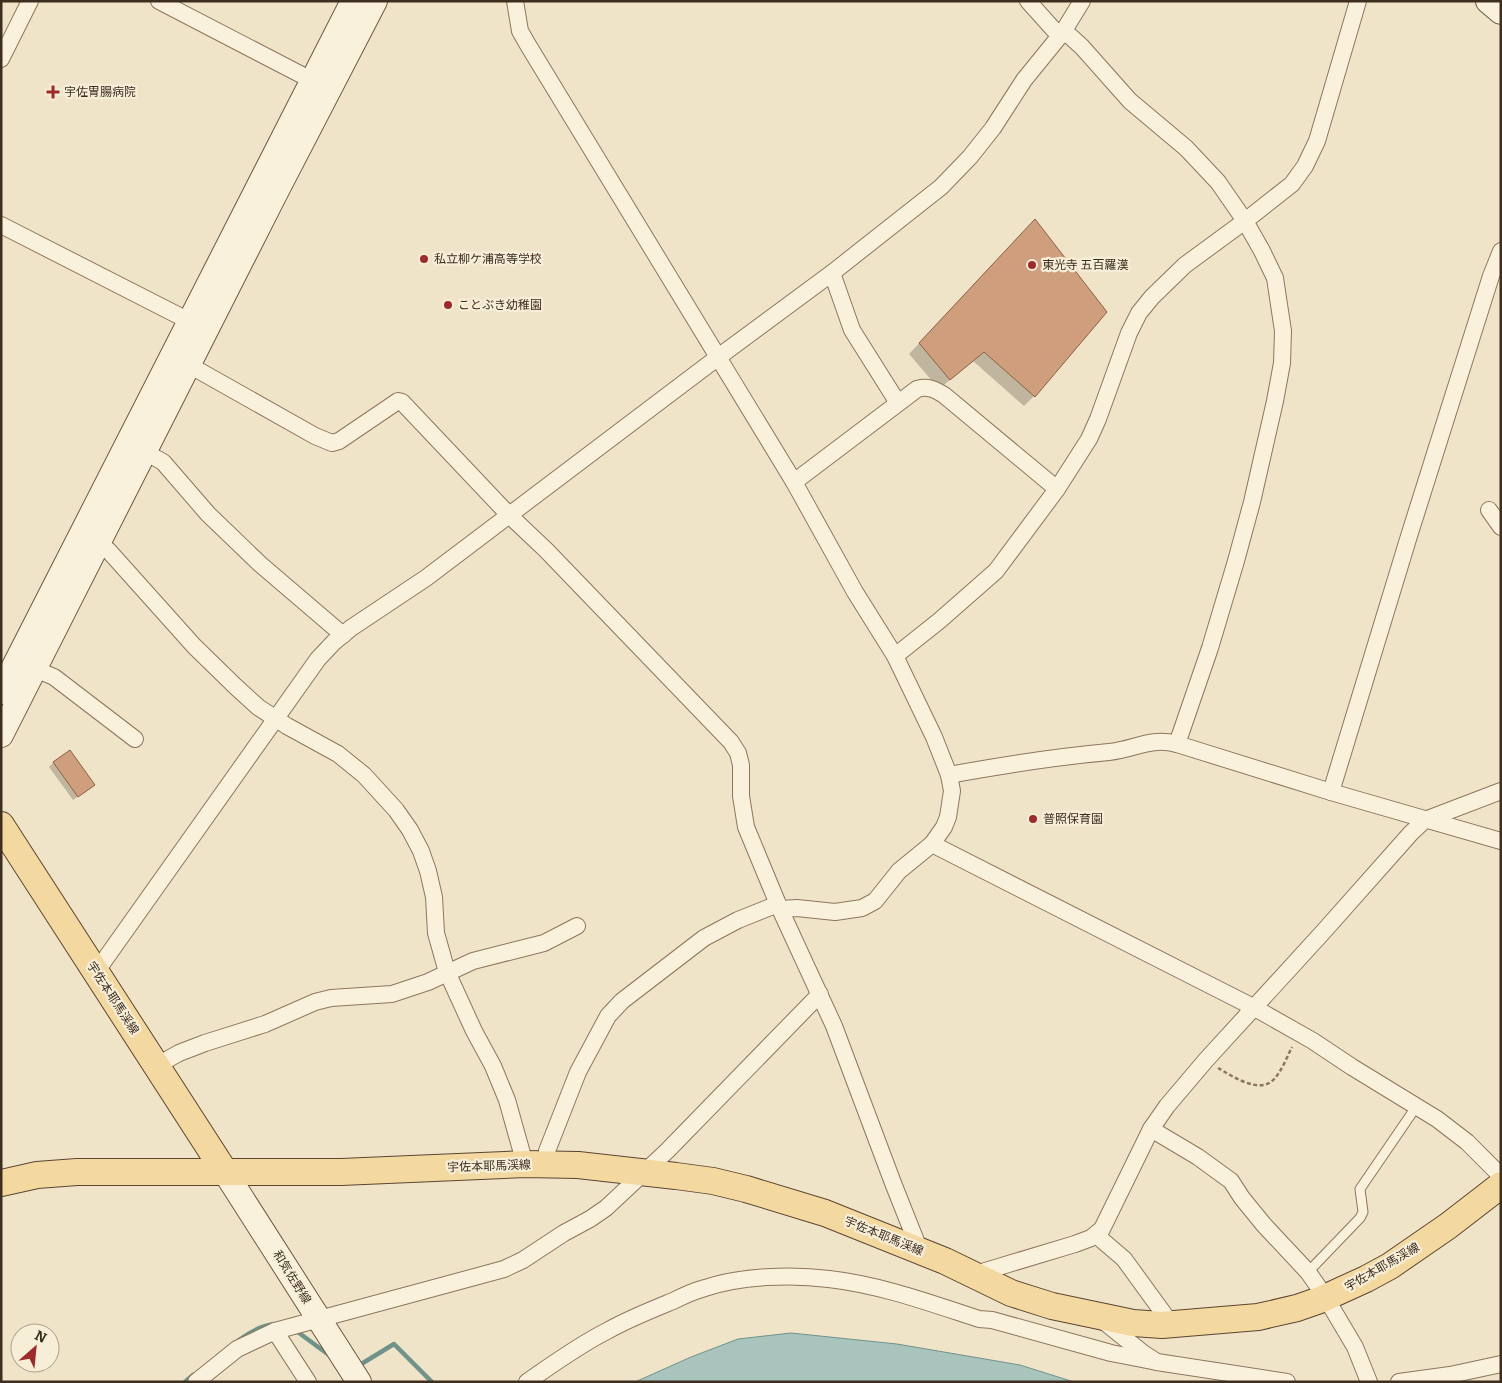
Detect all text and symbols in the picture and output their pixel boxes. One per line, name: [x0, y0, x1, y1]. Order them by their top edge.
marker: 宇佐胃腸病院: [46, 85, 60, 99]
place label: 宇佐胃腸病院: [64, 85, 136, 99]
place label: 私立柳ケ浦高等学校: [434, 252, 542, 266]
marker: 私立柳ケ浦高等学校: [418, 253, 430, 265]
place label: 東光寺 五百羅漢: [1042, 258, 1128, 272]
marker: 東光寺 五百羅漢: [1026, 259, 1038, 271]
place label: ことぶき幼稚園: [458, 298, 542, 312]
marker: ことぶき幼稚園: [442, 299, 454, 311]
place label: 普照保育園: [1043, 812, 1103, 826]
marker: 普照保育園: [1027, 813, 1039, 825]
street label: 宇佐本耶馬渓線: [84, 959, 142, 1037]
street label: 宇佐本耶馬渓線: [447, 1158, 531, 1174]
street label: 宇佐本耶馬渓線: [842, 1214, 926, 1258]
street label: 宇佐本耶馬渓線: [1342, 1240, 1422, 1294]
street label: 和気佐野線: [270, 1248, 314, 1306]
north arrow: [10, 1323, 60, 1373]
text: N: [32, 1327, 50, 1347]

